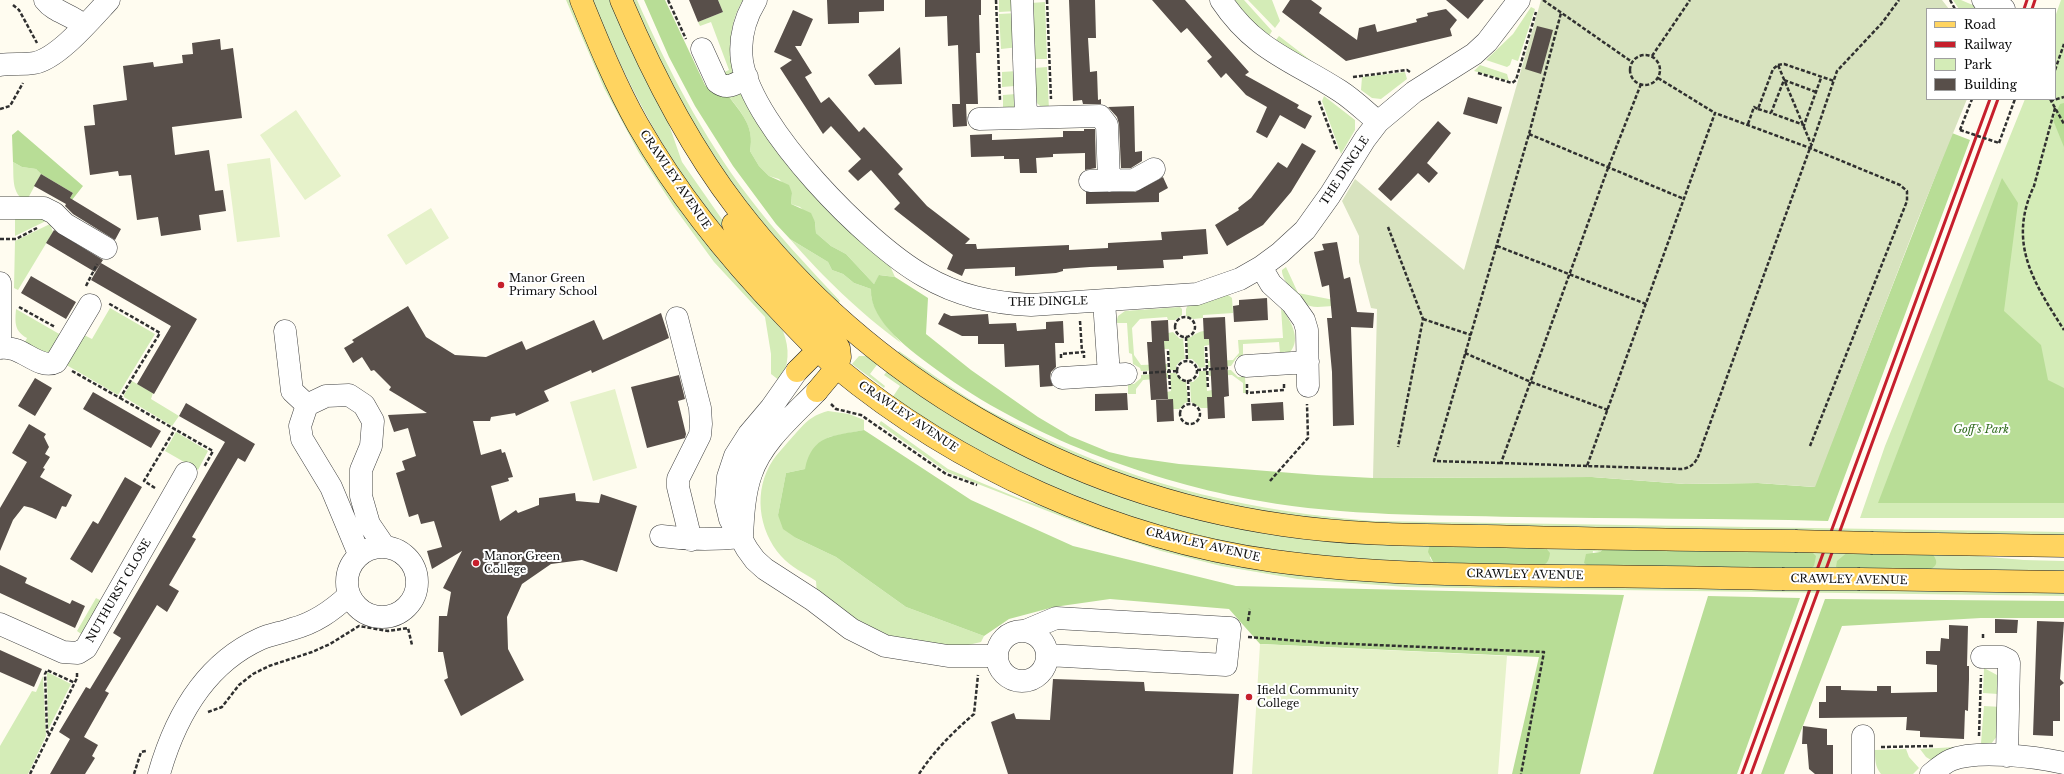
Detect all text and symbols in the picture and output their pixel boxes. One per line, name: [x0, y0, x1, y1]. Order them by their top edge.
legend: [1926, 8, 2056, 100]
text: Road: [1964, 17, 1996, 32]
text: Railway: [1964, 37, 2012, 52]
text: Park: [1964, 57, 1992, 72]
text: Building: [1964, 77, 2017, 92]
street label: CRAWLEY AVENUE: [637, 128, 713, 232]
street label: THE DINGLE: [1318, 134, 1372, 208]
place label: Manor Green Primary School: [509, 272, 597, 298]
marker: Manor Green Primary School: [496, 280, 506, 290]
street label: THE DINGLE: [1008, 295, 1088, 309]
street label: CRAWLEY AVENUE: [856, 379, 960, 455]
park label: Goff's Park: [1953, 423, 2009, 437]
street label: CRAWLEY AVENUE: [1145, 525, 1261, 565]
street label: NUTHURST CLOSE: [84, 537, 154, 645]
place label: Manor Green College: [484, 550, 560, 576]
marker: Manor Green College: [471, 558, 481, 568]
street label: CRAWLEY AVENUE: [1466, 567, 1584, 583]
street label: CRAWLEY AVENUE: [1790, 572, 1908, 588]
place label: Ifield Community College: [1257, 684, 1359, 710]
marker: Ifield Community College: [1244, 692, 1254, 702]

